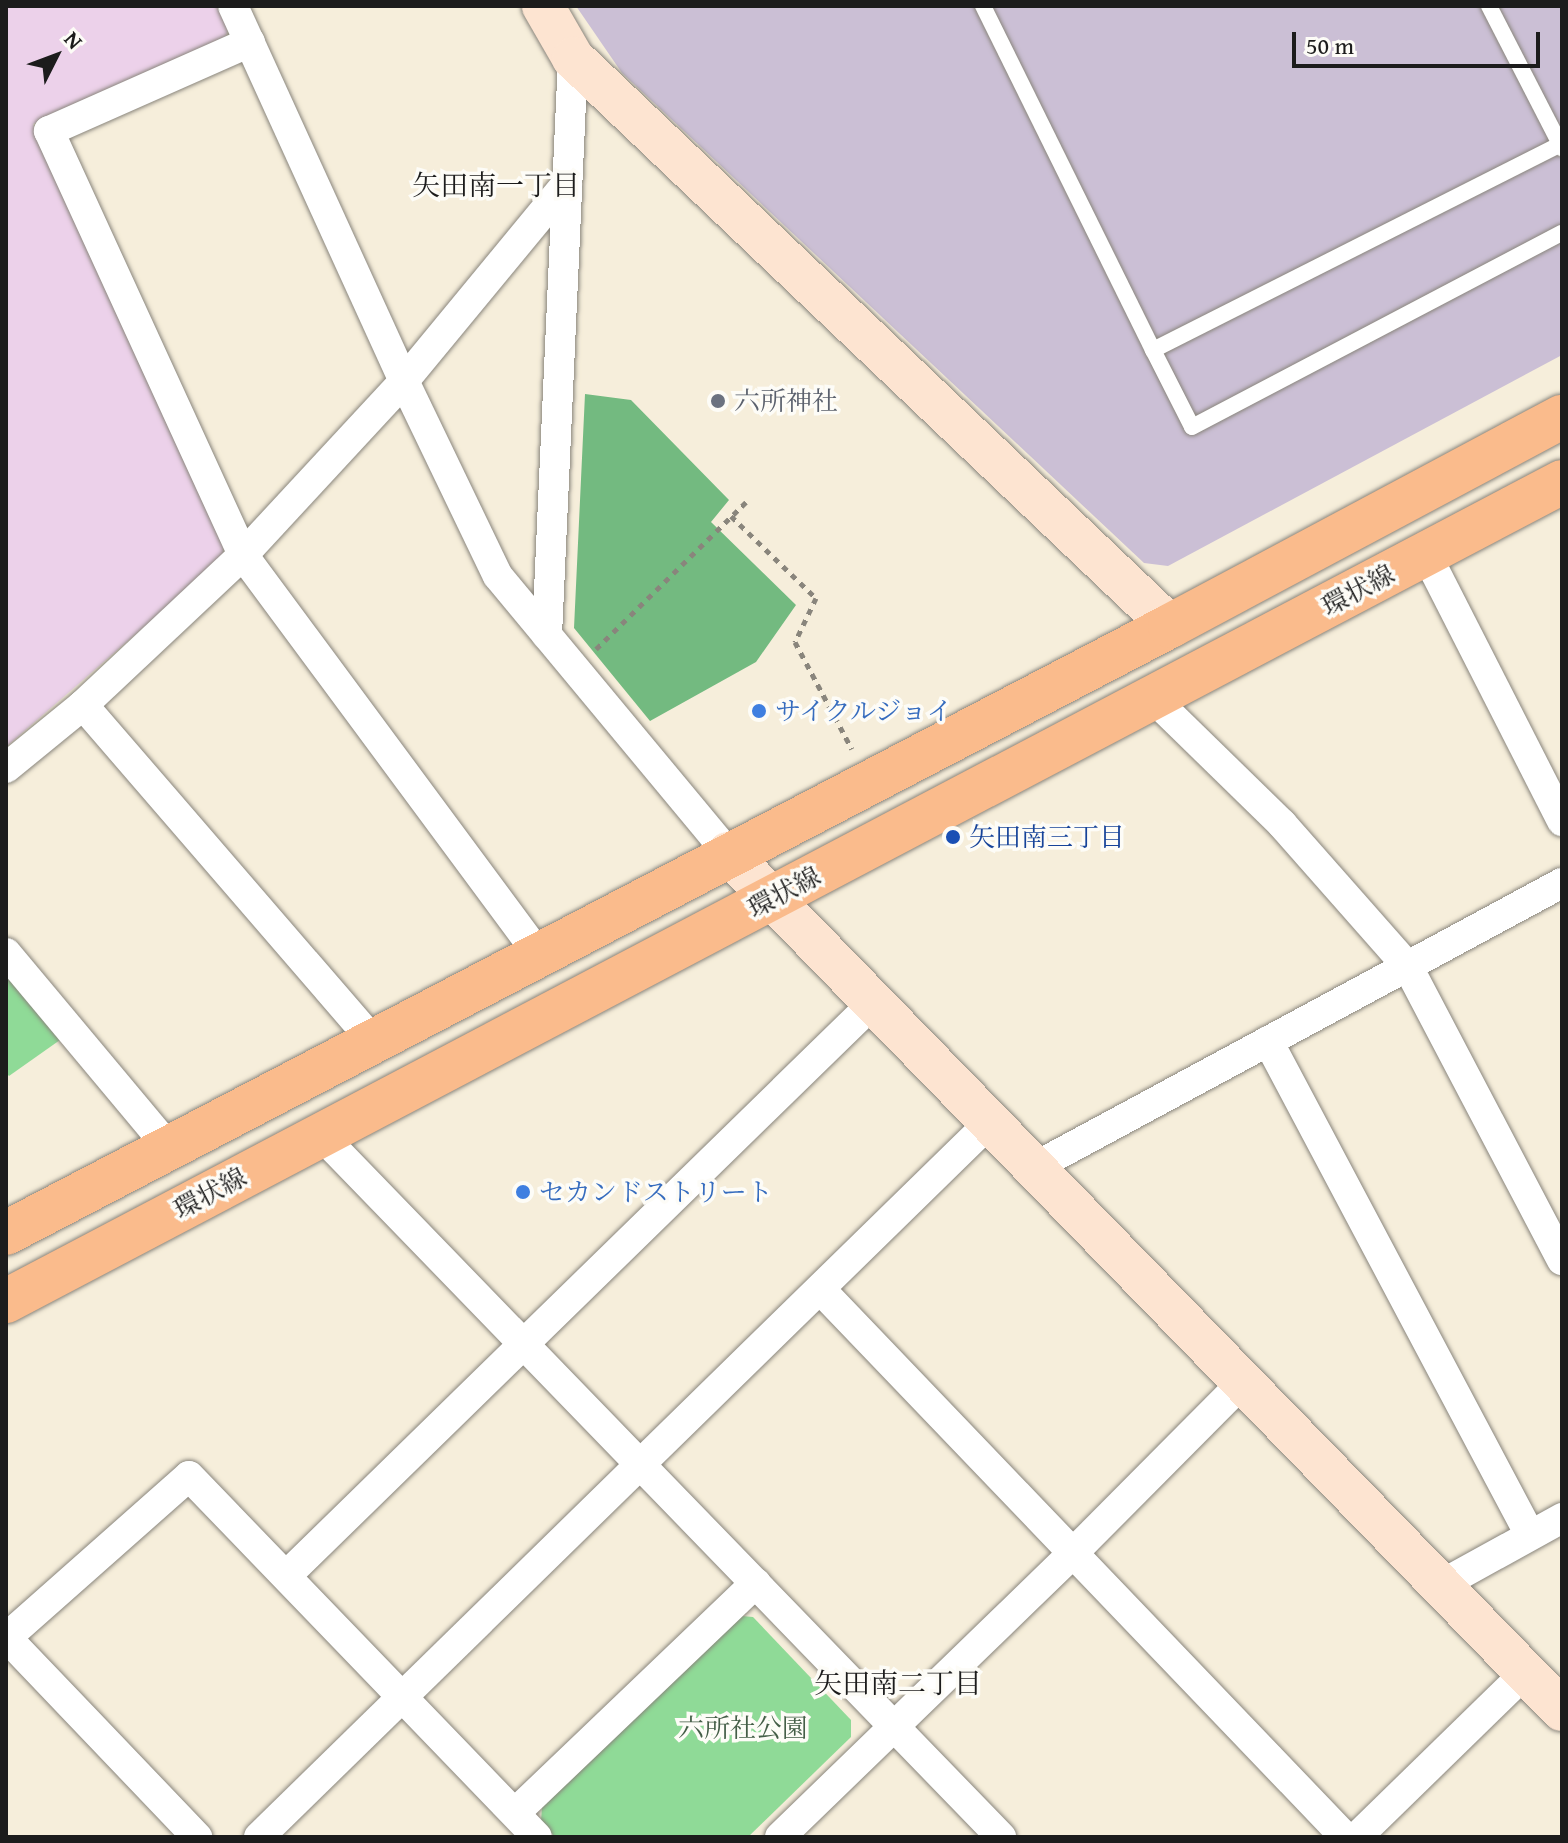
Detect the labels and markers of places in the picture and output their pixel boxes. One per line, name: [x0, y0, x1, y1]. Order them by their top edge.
place label: 六所神社: [734, 385, 838, 417]
marker: 六所神社: [709, 392, 727, 410]
place label: サイクルジョイ: [775, 695, 957, 727]
marker: サイクルジョイ: [750, 702, 768, 720]
place label: 矢田南三丁目: [969, 821, 1125, 853]
marker: 矢田南三丁目: [944, 828, 962, 846]
place label: セカンドストリート: [539, 1176, 773, 1208]
marker: セカンドストリート: [514, 1183, 532, 1201]

